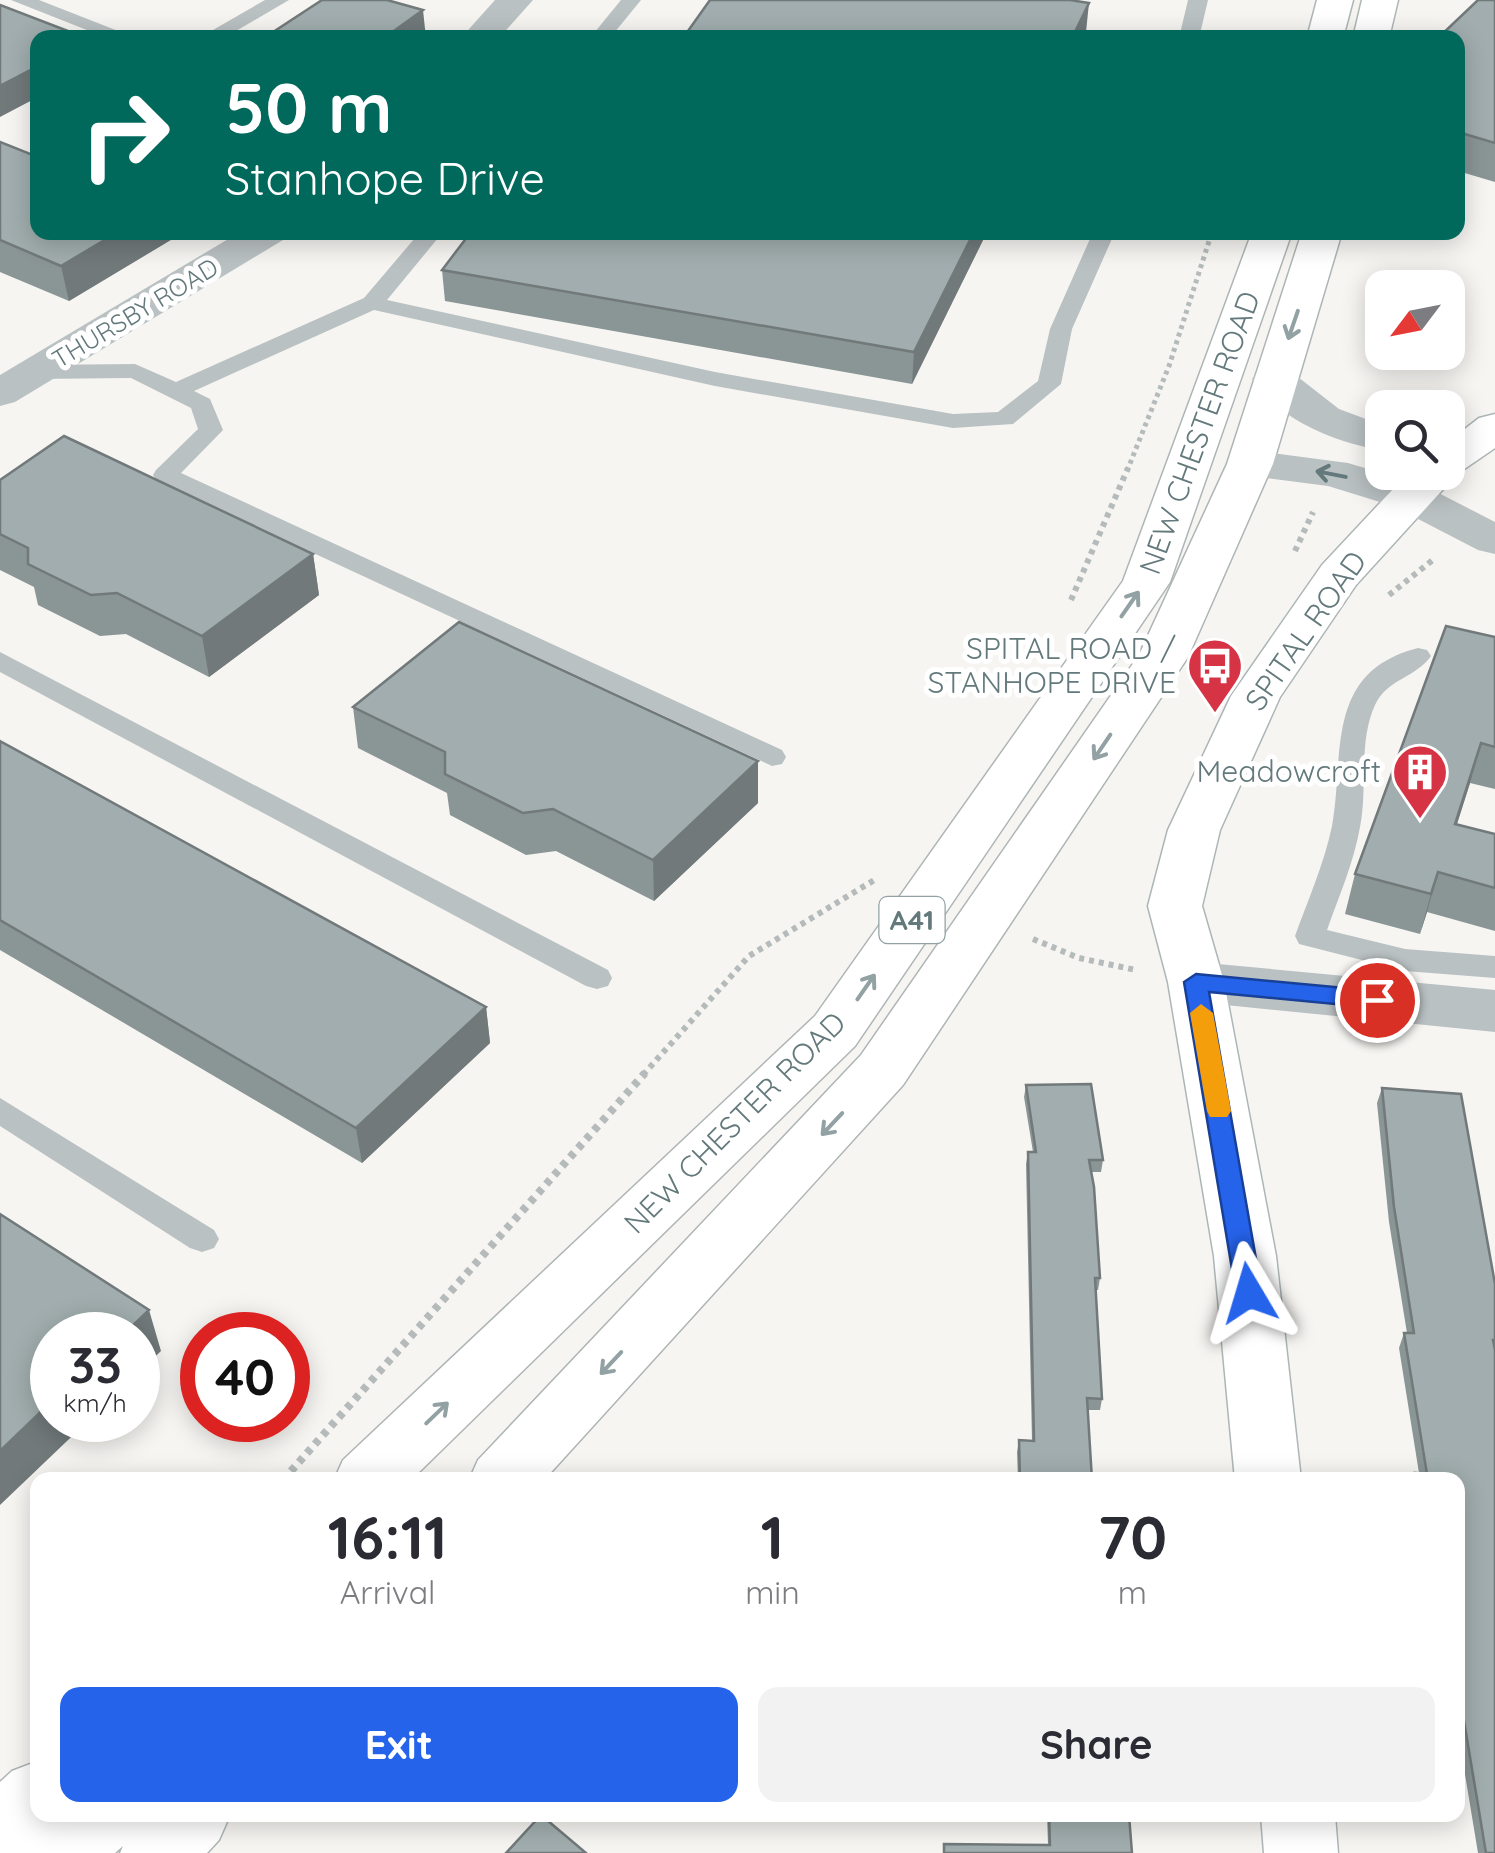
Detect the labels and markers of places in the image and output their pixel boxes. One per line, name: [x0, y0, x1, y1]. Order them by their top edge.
place label: SPITAL ROAD / STANHOPE DRIVE: [927, 629, 1176, 701]
bus stop icon: SPITAL ROAD / STANHOPE DRIVE: [1185, 636, 1245, 715]
building icon: Meadowcroft: [1390, 742, 1450, 821]
place label: Meadowcroft: [1196, 752, 1381, 790]
pin: [1335, 958, 1420, 1043]

